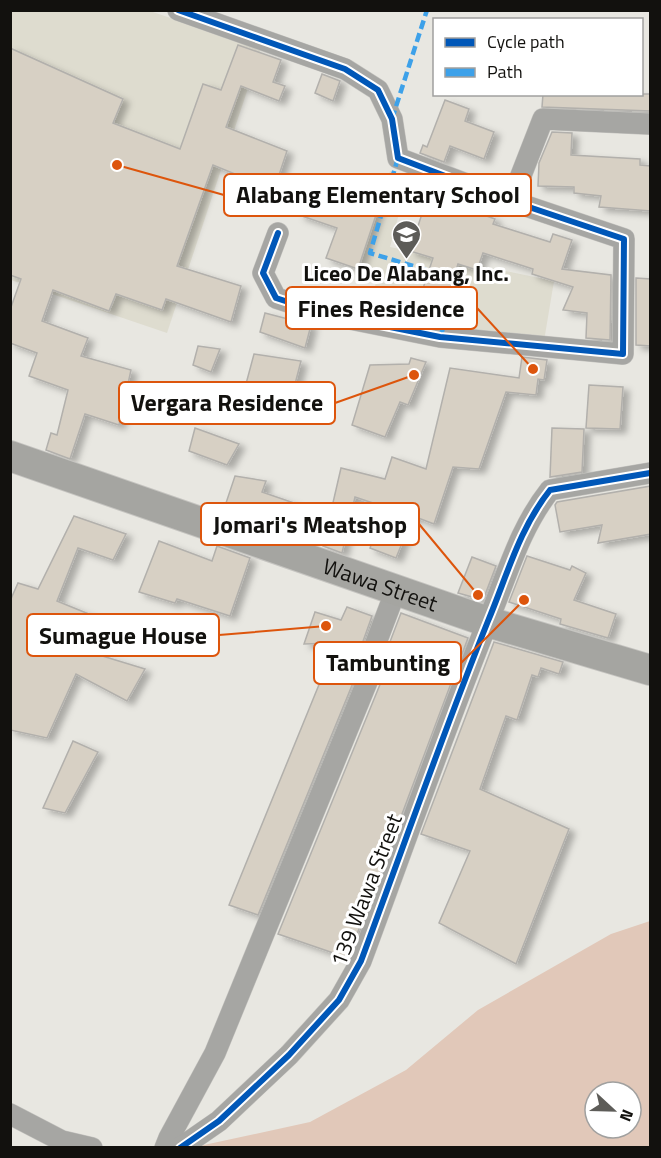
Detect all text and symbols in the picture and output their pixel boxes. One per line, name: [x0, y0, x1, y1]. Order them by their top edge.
legend: [433, 18, 643, 96]
text: Cycle path: [487, 28, 565, 55]
text: Path: [487, 58, 523, 85]
callout: Alabang Elementary School: [224, 174, 531, 216]
text: Alabang Elementary School: [236, 176, 520, 212]
school or university icon: Liceo De Alabang, Inc.: [390, 218, 422, 260]
place label: Liceo De Alabang, Inc.: [303, 256, 509, 290]
callout: Fines Residence: [286, 287, 477, 329]
text: Fines Residence: [297, 290, 465, 326]
callout: Vergara Residence: [119, 382, 335, 424]
text: Vergara Residence: [131, 384, 323, 420]
callout: Jomari's Meatshop: [201, 503, 419, 545]
text: Jomari's Meatshop: [213, 506, 407, 542]
street label: Wawa Street: [318, 549, 443, 620]
callout: Sumague House: [27, 614, 219, 656]
text: Sumague House: [39, 617, 207, 653]
callout: Tambunting: [314, 642, 461, 684]
text: Tambunting: [326, 644, 450, 680]
street label: 139 Wawa Street: [321, 808, 411, 971]
north arrow: [583, 1080, 643, 1140]
text: N: [614, 1106, 640, 1125]

